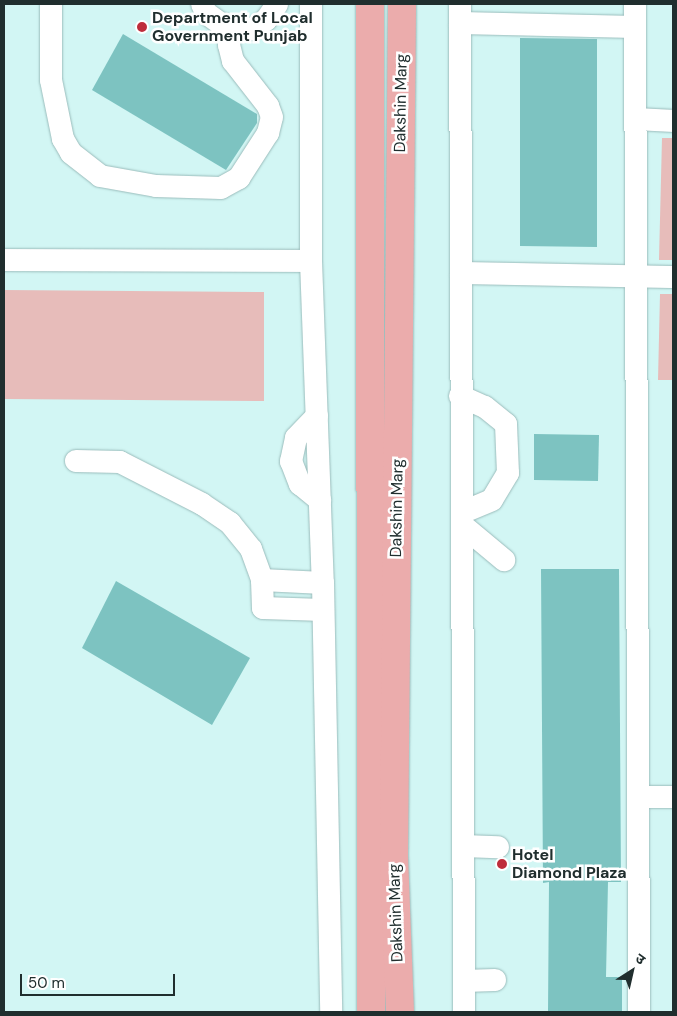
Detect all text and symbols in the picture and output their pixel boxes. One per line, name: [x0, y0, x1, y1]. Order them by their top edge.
place label: Department of Local Government Punjab: [152, 8, 313, 46]
marker: Department of Local Government Punjab: [136, 21, 148, 33]
street label: Dakshin Marg: [391, 54, 411, 152]
street label: Dakshin Marg: [387, 459, 407, 557]
place label: Hotel Diamond Plaza: [512, 845, 627, 883]
marker: Hotel Diamond Plaza: [496, 858, 508, 870]
street label: Dakshin Marg: [385, 863, 407, 963]
north arrow: [607, 946, 657, 996]
text: उ: [632, 949, 649, 968]
scale bar: [22, 964, 178, 996]
text: 50 m: [28, 973, 65, 993]

